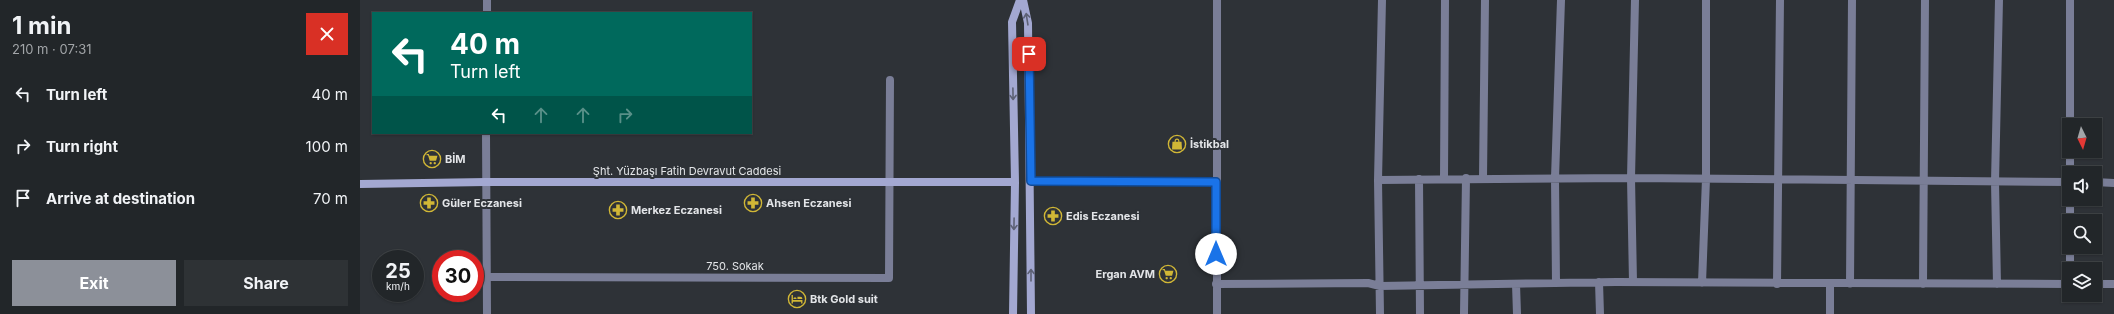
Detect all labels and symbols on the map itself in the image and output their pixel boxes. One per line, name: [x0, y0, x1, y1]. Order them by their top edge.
one-way arrow: [1023, 13, 1031, 26]
pin: [1012, 37, 1046, 71]
one-way arrow: [1009, 87, 1017, 100]
north arrow: [2062, 118, 2102, 158]
shop icon: İstikbal: [1167, 134, 1187, 154]
place label: İstikbal: [1190, 137, 1229, 151]
supermarket icon: BİM: [422, 149, 442, 169]
place label: BİM: [445, 152, 466, 166]
street label: Şht. Yüzbaşı Fatih Devravut Caddesi: [593, 164, 781, 178]
pharmacy icon: Güler Eczanesi: [419, 193, 439, 213]
pharmacy icon: Ahsen Eczanesi: [743, 193, 763, 213]
place label: Güler Eczanesi: [442, 196, 522, 210]
place label: Ahsen Eczanesi: [766, 196, 851, 210]
pharmacy icon: Merkez Eczanesi: [608, 200, 628, 220]
place label: Merkez Eczanesi: [631, 203, 722, 217]
pharmacy icon: Edis Eczanesi: [1043, 206, 1063, 226]
place label: Edis Eczanesi: [1066, 209, 1140, 223]
one-way arrow: [1010, 217, 1018, 230]
position arrow: [1195, 233, 1237, 275]
speed limit sign: 30: [432, 250, 484, 302]
street label: 750. Sokak: [706, 259, 764, 273]
supermarket icon: Ergan AVM: [1158, 264, 1178, 284]
place label: Ergan AVM: [1096, 267, 1155, 281]
one-way arrow: [1027, 269, 1035, 282]
hotel icon: Btk Gold suit: [787, 289, 807, 309]
place label: Btk Gold suit: [810, 292, 878, 306]

